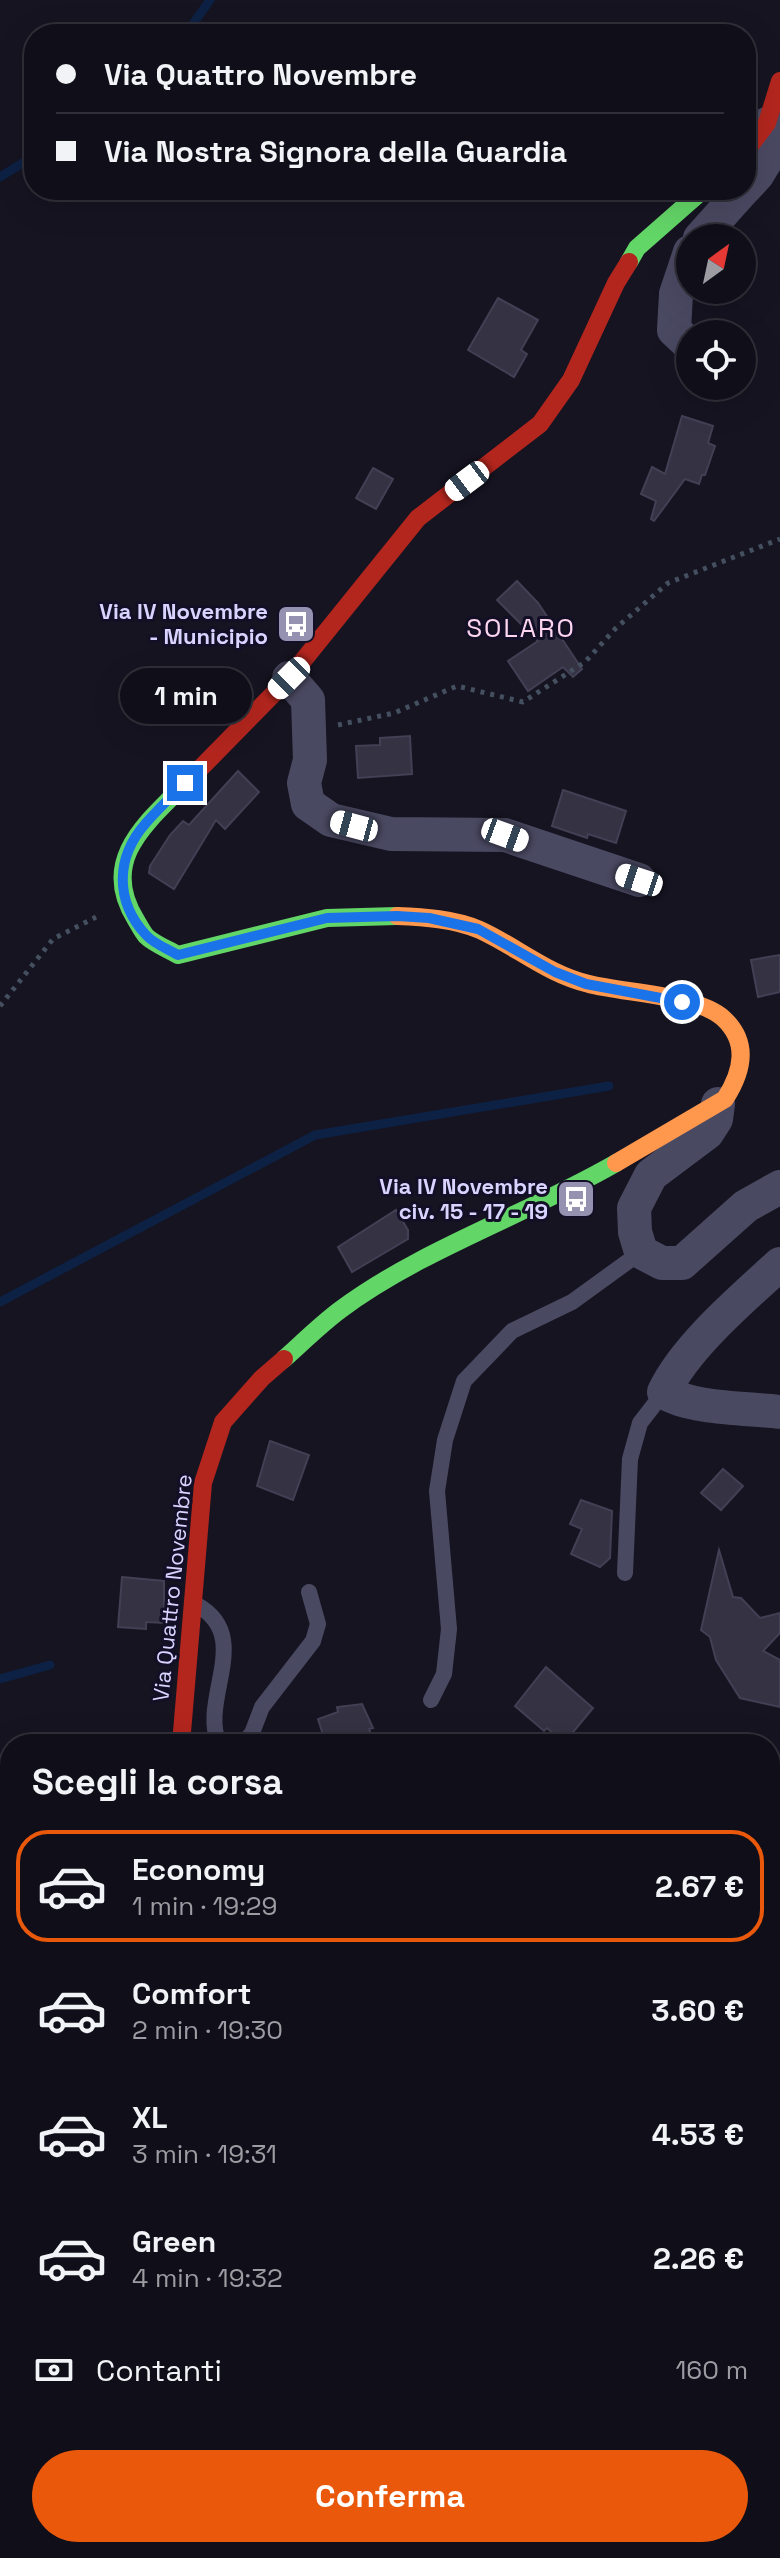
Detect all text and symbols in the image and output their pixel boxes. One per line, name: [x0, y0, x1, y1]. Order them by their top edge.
text: Via Quattro Novembre: [104, 55, 417, 94]
text: Via Nostra Signora della Guardia: [104, 132, 567, 171]
north arrow: [676, 224, 756, 304]
map controls: [676, 224, 756, 400]
button: locate: [676, 320, 756, 400]
car: [441, 457, 493, 505]
place label: Via IV Novembre - Municipio: [99, 597, 268, 650]
bus stop icon: Via IV Novembre - Municipio: [275, 603, 317, 645]
district label: SOLARO: [466, 611, 576, 645]
car: [264, 653, 314, 703]
callout: 1 min: [119, 667, 251, 723]
text: 1 min: [154, 679, 218, 713]
route end: [167, 765, 203, 801]
car: [328, 808, 380, 844]
car: [478, 816, 532, 854]
car: [612, 861, 666, 899]
route start: [664, 984, 700, 1020]
place label: Via IV Novembre civ. 15 - 17 - 19: [379, 1172, 548, 1225]
bus stop icon: Via IV Novembre civ. 15 - 17 - 19: [555, 1178, 597, 1220]
street label: Via Quattro Novembre: [146, 1473, 198, 1703]
text: Scegli la corsa: [32, 1759, 283, 1805]
icon: car: [36, 1850, 108, 1922]
text: Economy: [132, 1850, 265, 1889]
text: 2.67 €: [655, 1867, 744, 1906]
text: 1 min · 19:29: [132, 1889, 277, 1923]
icon: car: [36, 1974, 108, 2046]
text: Comfort: [132, 1974, 251, 2013]
text: 3.60 €: [651, 1991, 744, 2030]
text: 2 min · 19:30: [132, 2013, 283, 2047]
icon: car: [36, 2098, 108, 2170]
text: XL: [132, 2098, 168, 2137]
text: 4.53 €: [652, 2115, 744, 2154]
text: 3 min · 19:31: [132, 2137, 277, 2171]
icon: car: [36, 2222, 108, 2294]
text: Green: [132, 2222, 216, 2261]
text: 2.26 €: [653, 2239, 744, 2278]
text: 4 min · 19:32: [132, 2261, 283, 2295]
icon: cash: [32, 2348, 76, 2392]
text: Contanti: [96, 2351, 222, 2390]
text: 160 m: [676, 2353, 748, 2387]
button: Conferma: [32, 2450, 748, 2542]

